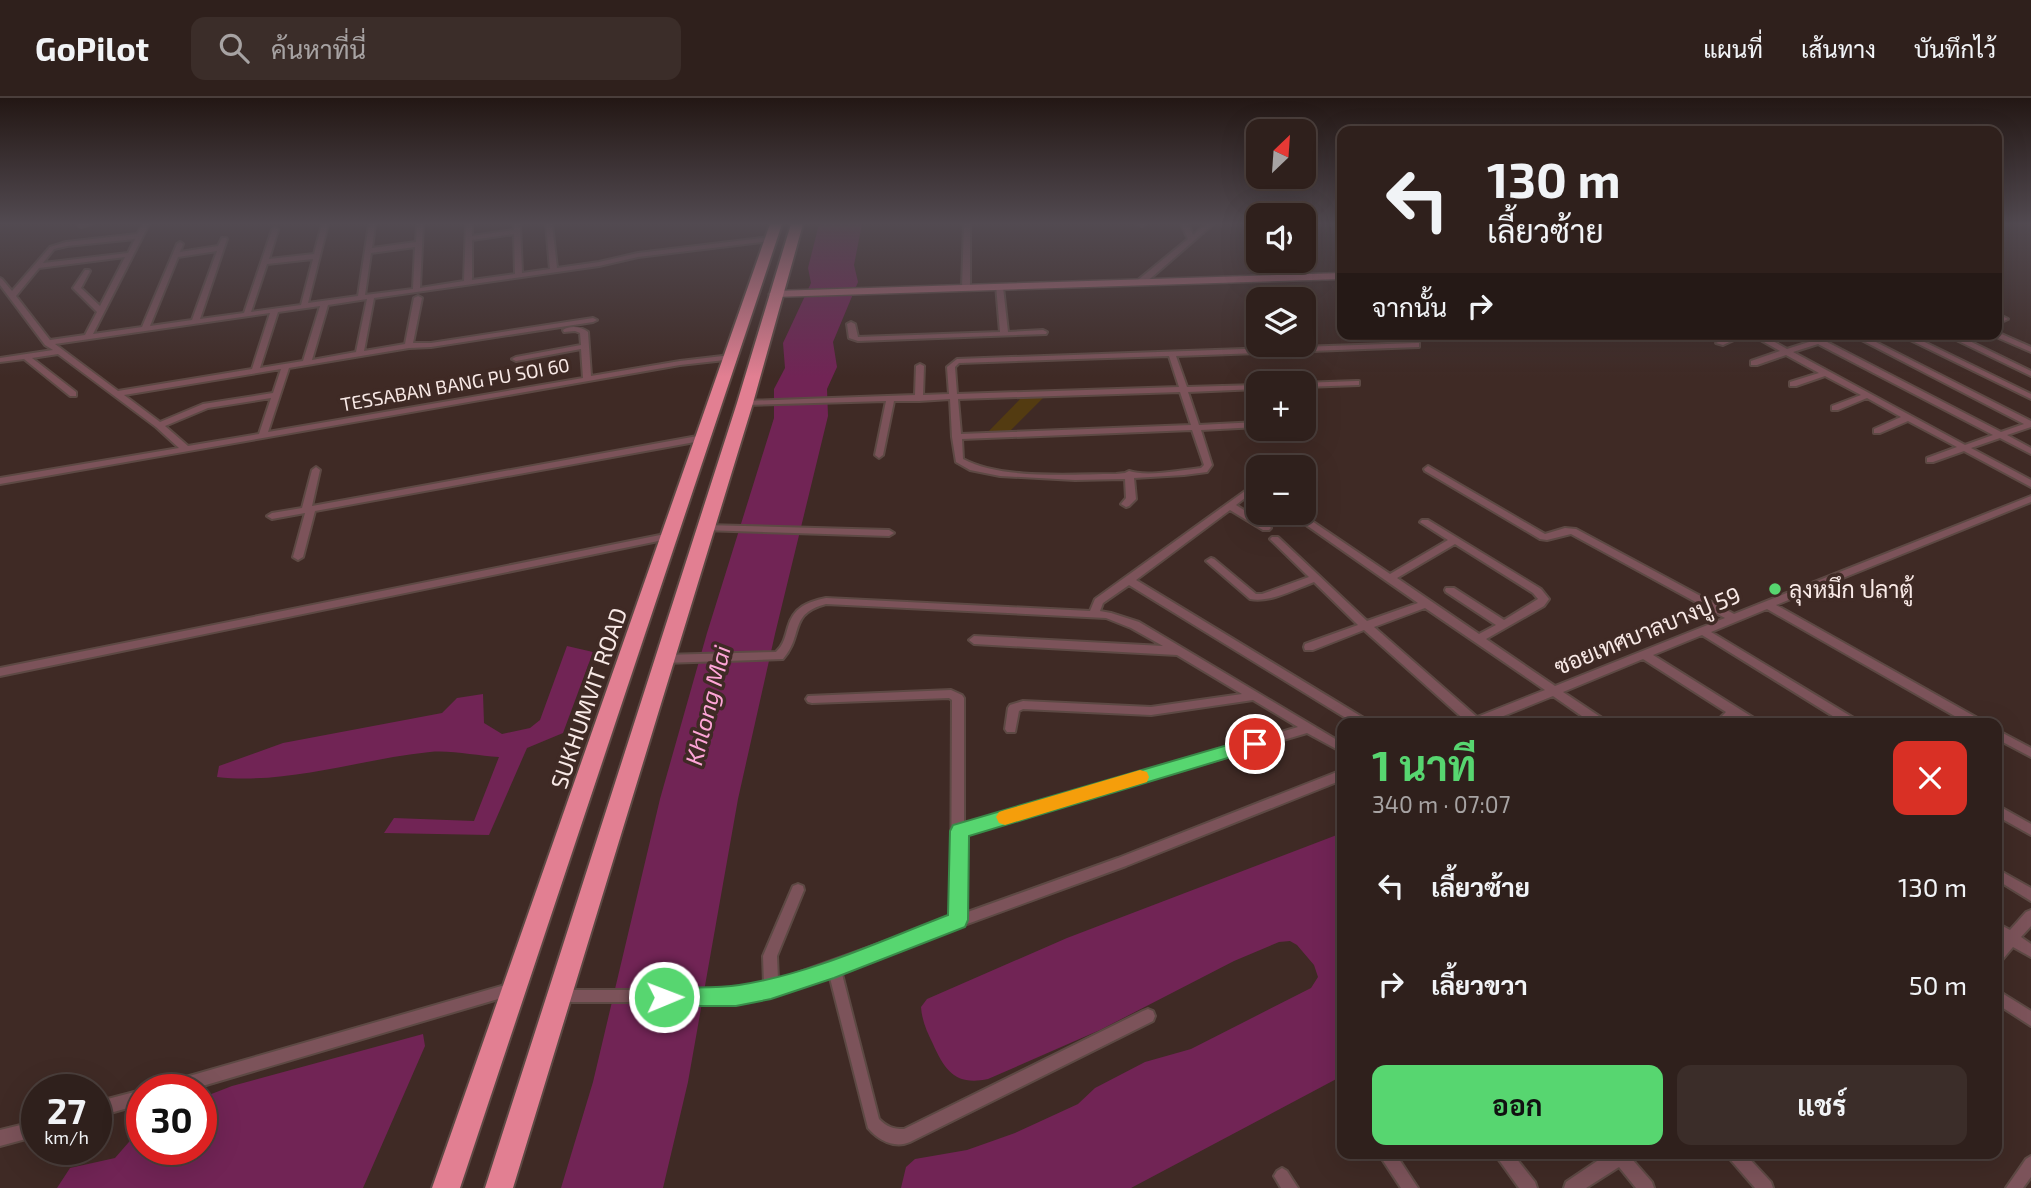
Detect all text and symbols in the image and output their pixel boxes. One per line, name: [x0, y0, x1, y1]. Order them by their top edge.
search box: [191, 17, 681, 80]
text: GoPilot: [35, 28, 149, 68]
icon: search: [215, 29, 253, 67]
text: ค้นหาที่นี่: [271, 33, 366, 64]
text: แผนที่: [1703, 34, 1763, 63]
text: เส้นทาง: [1801, 34, 1876, 63]
text: บันทึกไว้: [1914, 34, 1996, 63]
north arrow: [1246, 119, 1316, 189]
map controls: [1246, 119, 1316, 525]
text: 130 m: [1487, 149, 1621, 208]
icon: left: [1372, 154, 1463, 245]
button: sound: [1246, 203, 1316, 273]
text: เลี้ยวซ้าย: [1487, 211, 1604, 249]
button: layers: [1246, 287, 1316, 357]
icon: right: [1461, 287, 1499, 325]
text: จากนั้น: [1372, 291, 1447, 322]
street label: TESSABAN BANG PU SOI 60: [339, 353, 571, 415]
button: +: [1246, 371, 1316, 441]
button: −: [1246, 455, 1316, 525]
place label: ลุงหมึก ปลาตู้: [1789, 575, 1914, 607]
street label: ซอยเทศบาลบางปู 59: [1550, 580, 1746, 684]
marker: ลุงหมึก ปลาตู้: [1767, 581, 1783, 597]
street label: SUKHUMVIT ROAD: [544, 604, 632, 792]
water label: Khlong Mai: [678, 642, 736, 768]
pin: [1225, 714, 1285, 774]
icon: arrive: [1236, 725, 1274, 763]
text: 1 นาที: [1372, 739, 1476, 789]
button: close: [1893, 741, 1967, 815]
text: 340 m · 07:07: [1372, 790, 1510, 818]
icon: left: [1372, 867, 1410, 905]
text: เลี้ยวซ้าย: [1431, 871, 1530, 902]
text: 130 m: [1898, 871, 1967, 902]
position arrow: [627, 960, 701, 1034]
icon: right: [1372, 965, 1410, 1003]
text: เลี้ยวขวา: [1431, 969, 1528, 1000]
text: 50 m: [1909, 969, 1967, 1000]
button: ออก: [1372, 1065, 1663, 1145]
button: แชร์: [1677, 1065, 1967, 1145]
speed limit sign: 30: [126, 1074, 217, 1165]
text: 27: [47, 1089, 86, 1131]
text: km/h: [44, 1126, 89, 1148]

